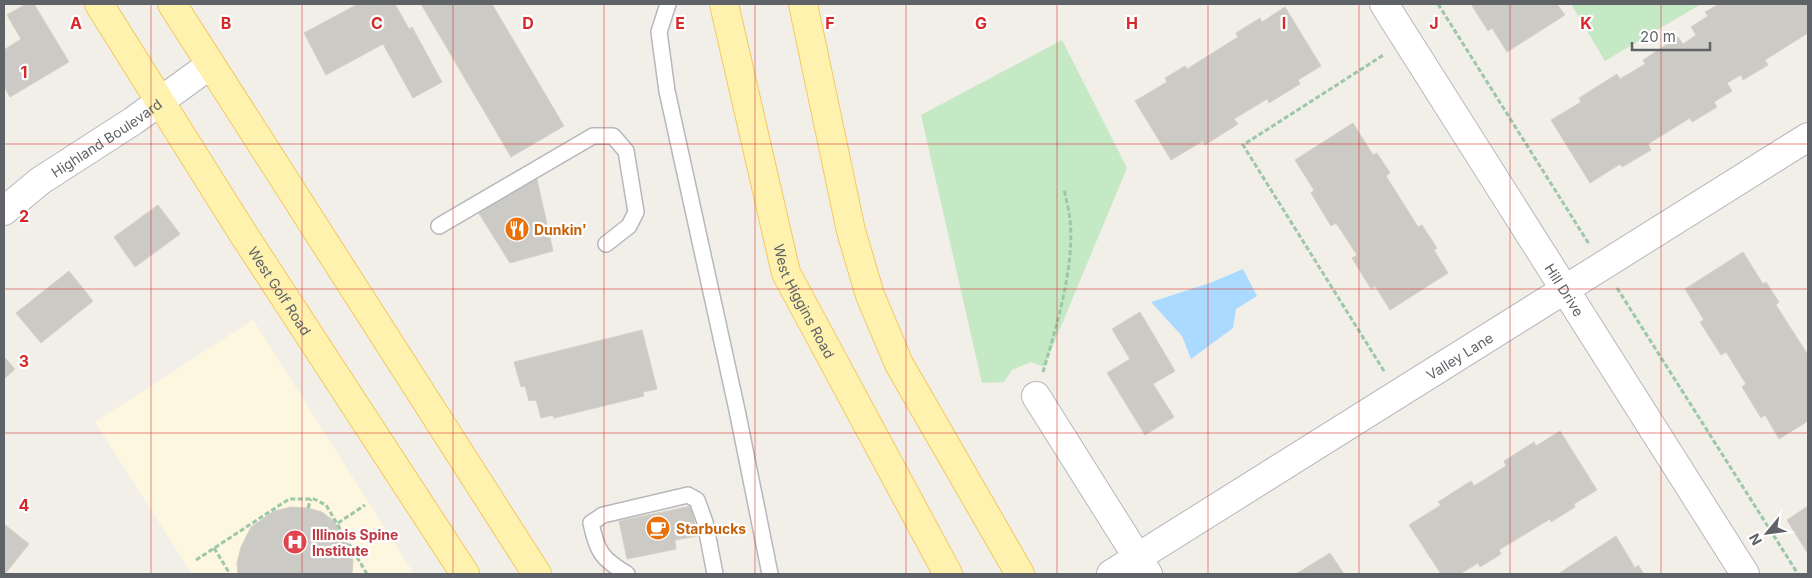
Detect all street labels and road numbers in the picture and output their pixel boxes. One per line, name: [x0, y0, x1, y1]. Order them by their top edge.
street label: Highland Boulevard: [48, 95, 165, 180]
street label: West Higgins Road: [771, 242, 839, 361]
street label: West Golf Road: [245, 243, 315, 338]
street label: Hill Drive: [1542, 260, 1588, 319]
street label: Valley Lane: [1423, 328, 1496, 383]

